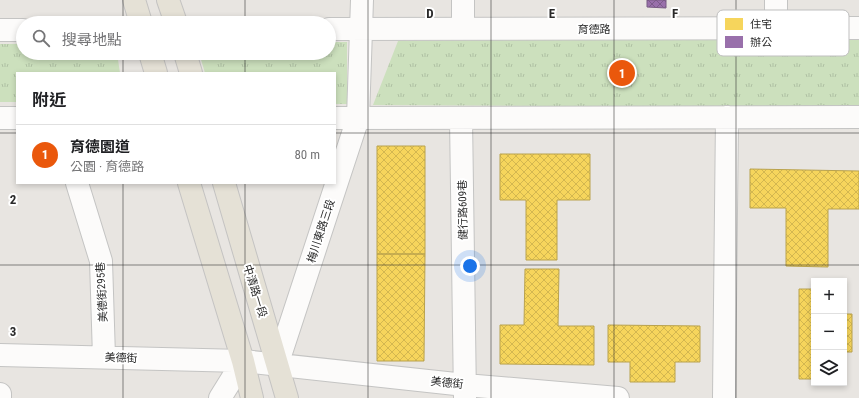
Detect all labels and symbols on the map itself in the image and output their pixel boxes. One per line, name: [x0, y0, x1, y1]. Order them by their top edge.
text: D: [426, 6, 434, 21]
text: E: [549, 6, 556, 21]
text: F: [672, 6, 678, 21]
legend: [717, 10, 849, 56]
text: 住宅: [750, 18, 772, 31]
street label: 育德路: [578, 23, 611, 36]
text: 辦公: [750, 36, 772, 49]
pin: 1: [609, 58, 635, 88]
street label: 健行路609巷: [456, 180, 470, 240]
text: 2: [10, 192, 17, 207]
street label: 梅川東路三段: [305, 198, 337, 264]
your location: [460, 256, 480, 276]
street label: 美德街295巷: [94, 262, 110, 322]
street label: 中清路一段: [241, 263, 269, 319]
text: 3: [10, 324, 16, 339]
street label: 美德街: [104, 351, 138, 365]
street label: 美德街: [430, 375, 464, 391]

